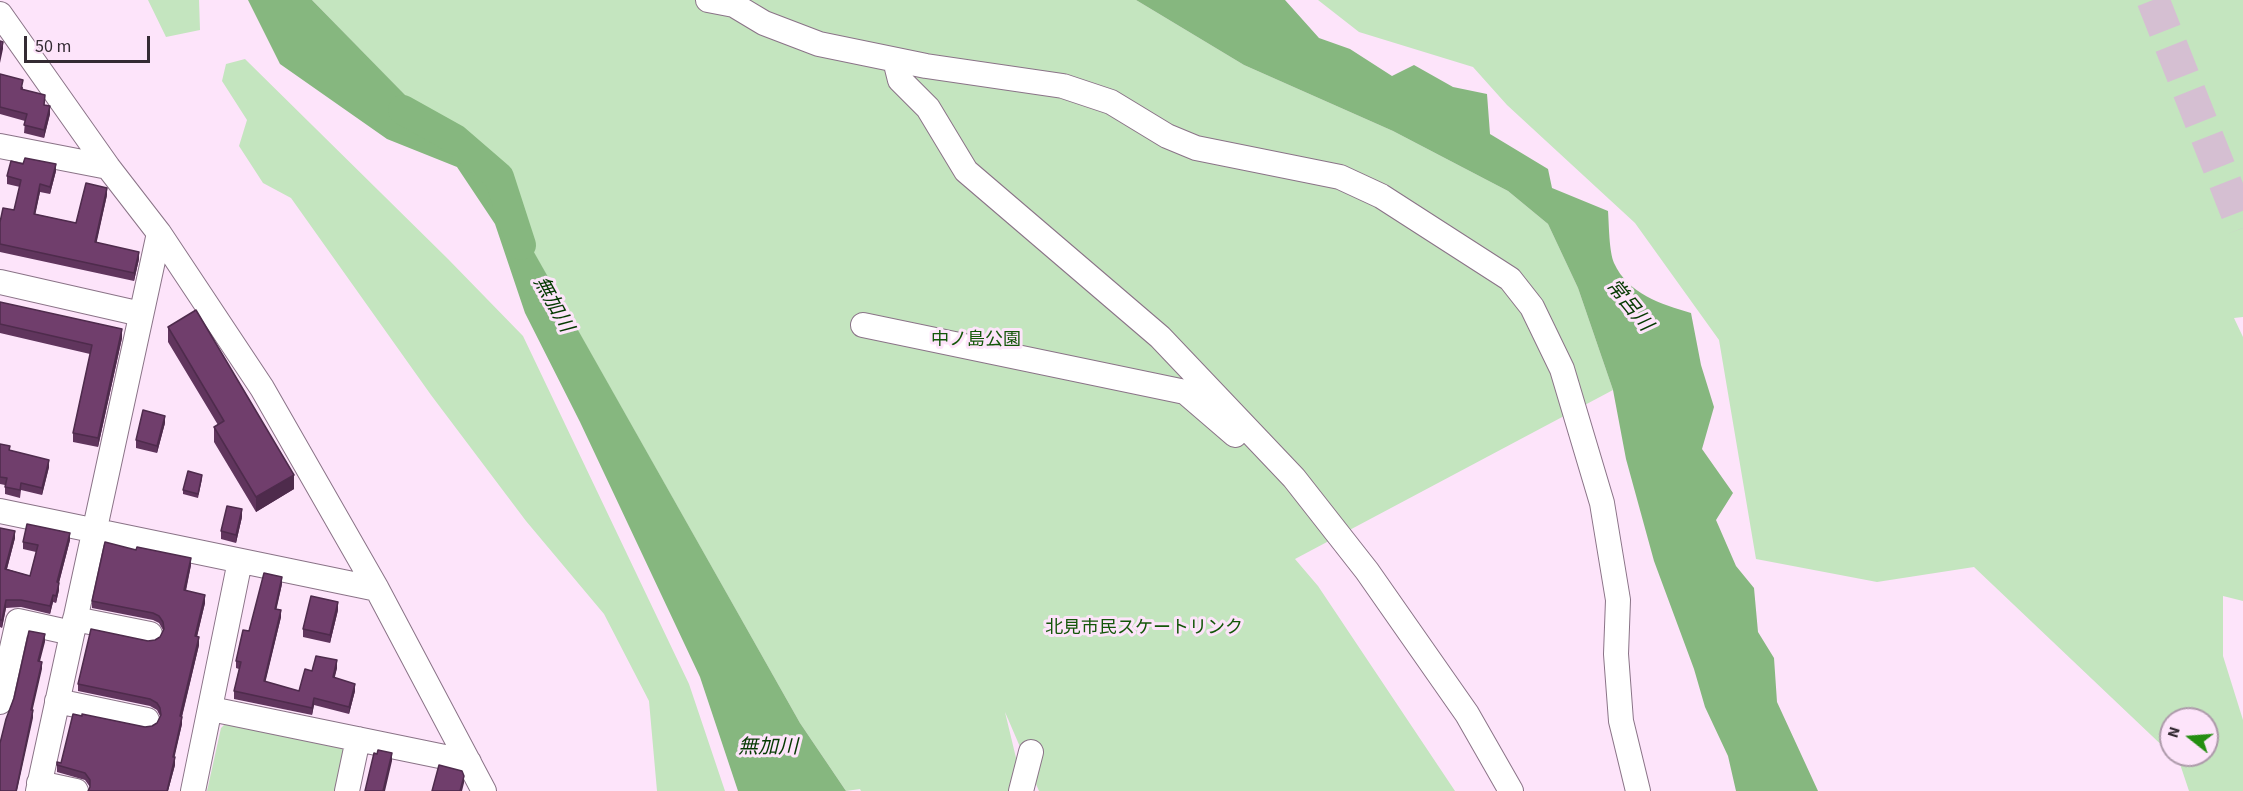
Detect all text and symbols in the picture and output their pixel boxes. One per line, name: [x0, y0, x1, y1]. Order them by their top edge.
scale bar: [27, 24, 153, 62]
text: 50 m: [35, 34, 71, 59]
water label: 無加川: [527, 273, 577, 337]
water label: 常呂川: [1600, 275, 1656, 337]
park label: 中ノ島公園: [931, 330, 1021, 352]
park label: 北見市民スケートリンク: [1045, 618, 1243, 640]
north arrow: [2159, 707, 2219, 767]
text: N: [2162, 724, 2186, 741]
water label: 無加川: [738, 737, 798, 761]

